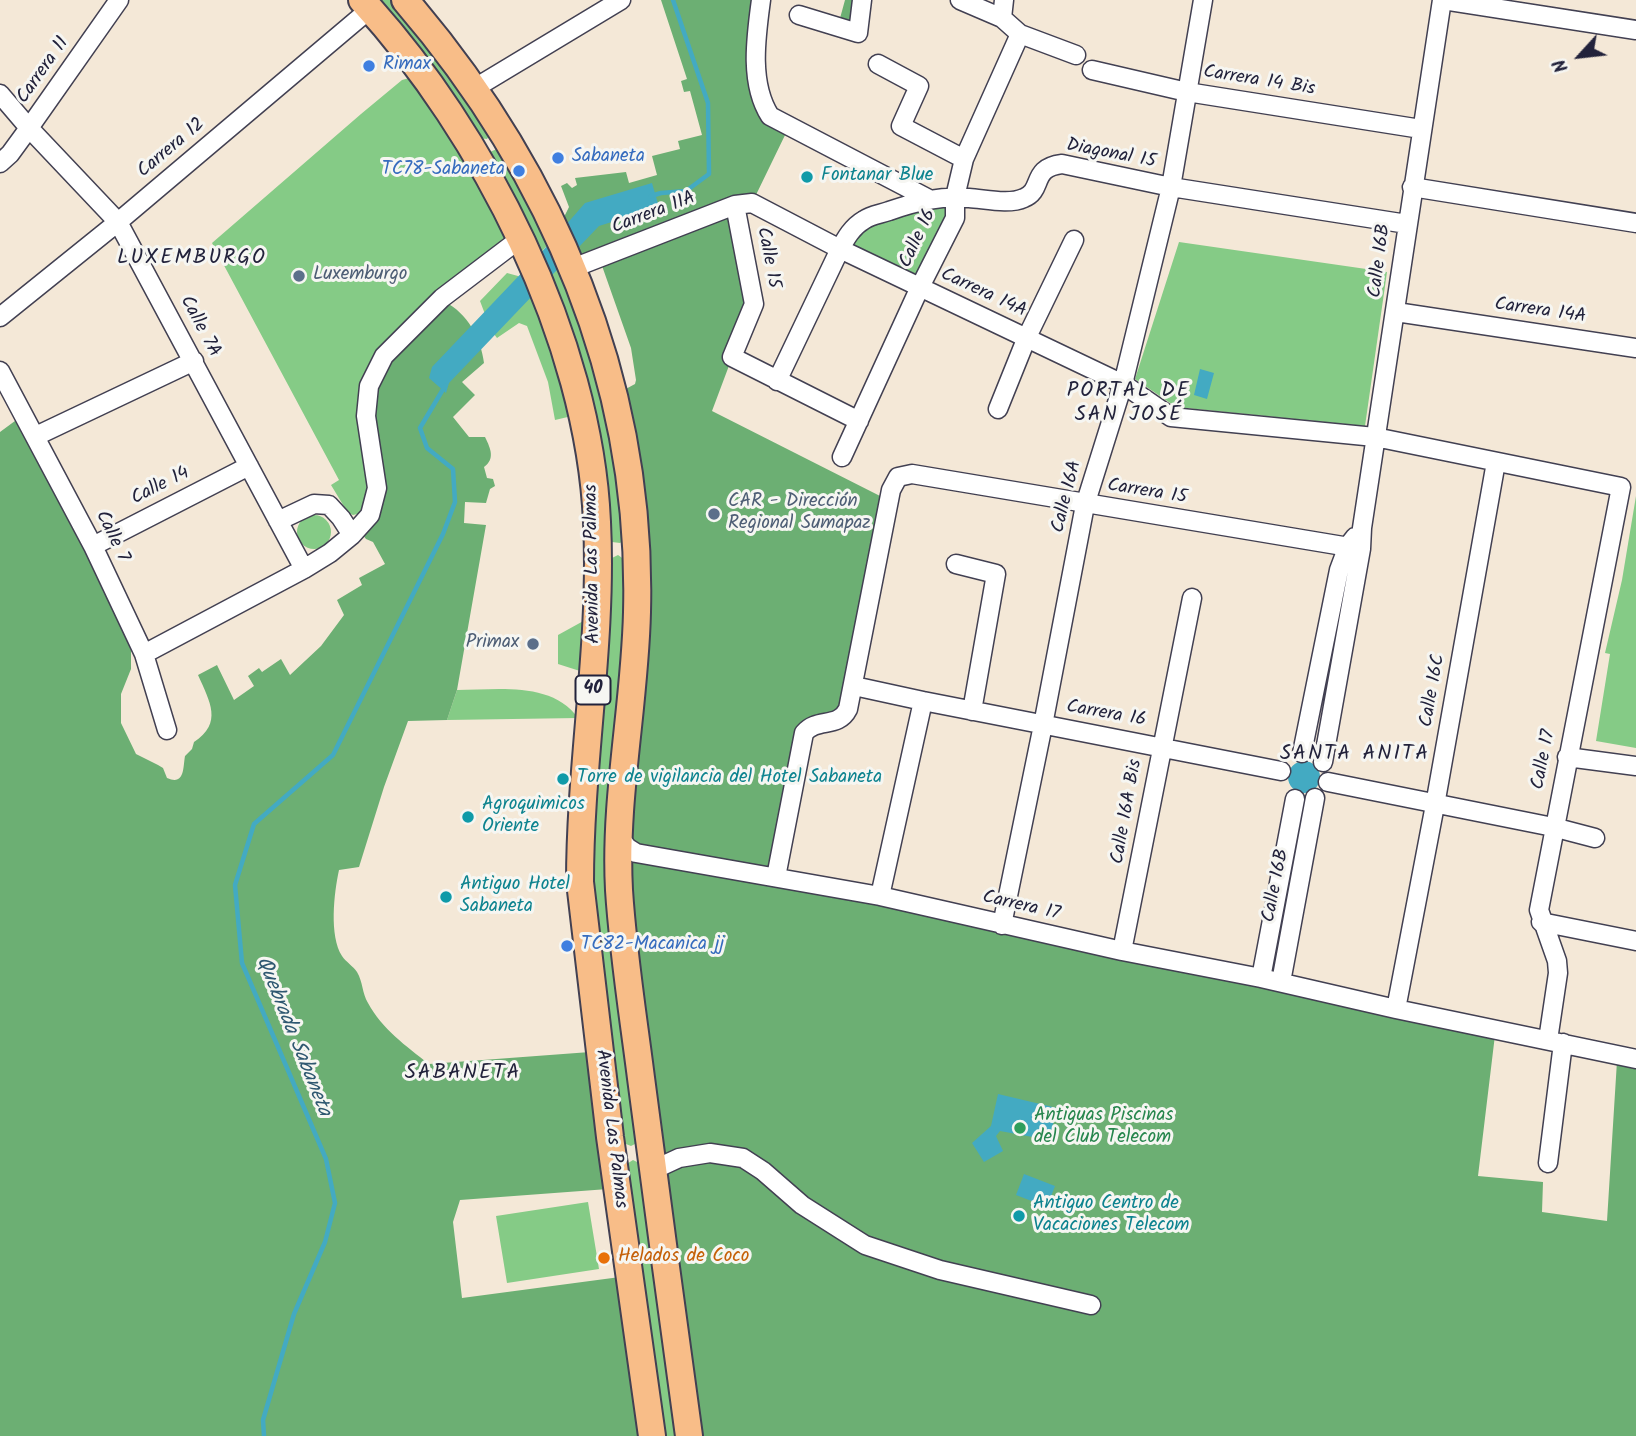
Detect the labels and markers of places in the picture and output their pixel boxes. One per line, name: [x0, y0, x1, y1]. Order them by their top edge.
place label: Rimax: [383, 55, 431, 77]
marker: Rimax: [361, 58, 377, 74]
place label: Sabaneta: [572, 147, 645, 169]
marker: Sabaneta: [550, 150, 566, 166]
place label: TC78-Sabaneta: [382, 160, 505, 182]
marker: TC78-Sabaneta: [511, 163, 527, 179]
place label: Fontanar Blue: [821, 166, 933, 188]
marker: Fontanar Blue: [799, 169, 815, 185]
place label: Luxemburgo: [313, 265, 407, 287]
marker: Luxemburgo: [291, 268, 307, 284]
place label: CAR - Dirección Regional Sumapaz: [728, 492, 871, 536]
marker: CAR - Dirección Regional Sumapaz: [706, 506, 722, 522]
place label: Primax: [466, 633, 519, 655]
marker: Primax: [525, 636, 541, 652]
place label: Torre de vigilancia del Hotel Sabaneta: [577, 768, 882, 790]
marker: Torre de vigilancia del Hotel Sabaneta: [555, 771, 571, 787]
place label: Agroquimicos Oriente: [482, 795, 585, 839]
marker: Agroquimicos Oriente: [460, 809, 476, 825]
place label: Antiguo Hotel Sabaneta: [460, 875, 570, 919]
marker: Antiguo Hotel Sabaneta: [438, 889, 454, 905]
place label: TC82-Macanica jj: [581, 935, 724, 957]
marker: TC82-Macanica jj: [559, 938, 575, 954]
place label: Antiguas Piscinas del Club Telecom: [1034, 1106, 1173, 1150]
marker: Antiguas Piscinas del Club Telecom: [1012, 1120, 1028, 1136]
place label: Antiguo Centro de Vacaciones Telecom: [1033, 1194, 1189, 1238]
marker: Antiguo Centro de Vacaciones Telecom: [1011, 1208, 1027, 1224]
place label: Helados de Coco: [618, 1247, 749, 1269]
marker: Helados de Coco: [596, 1250, 612, 1266]

